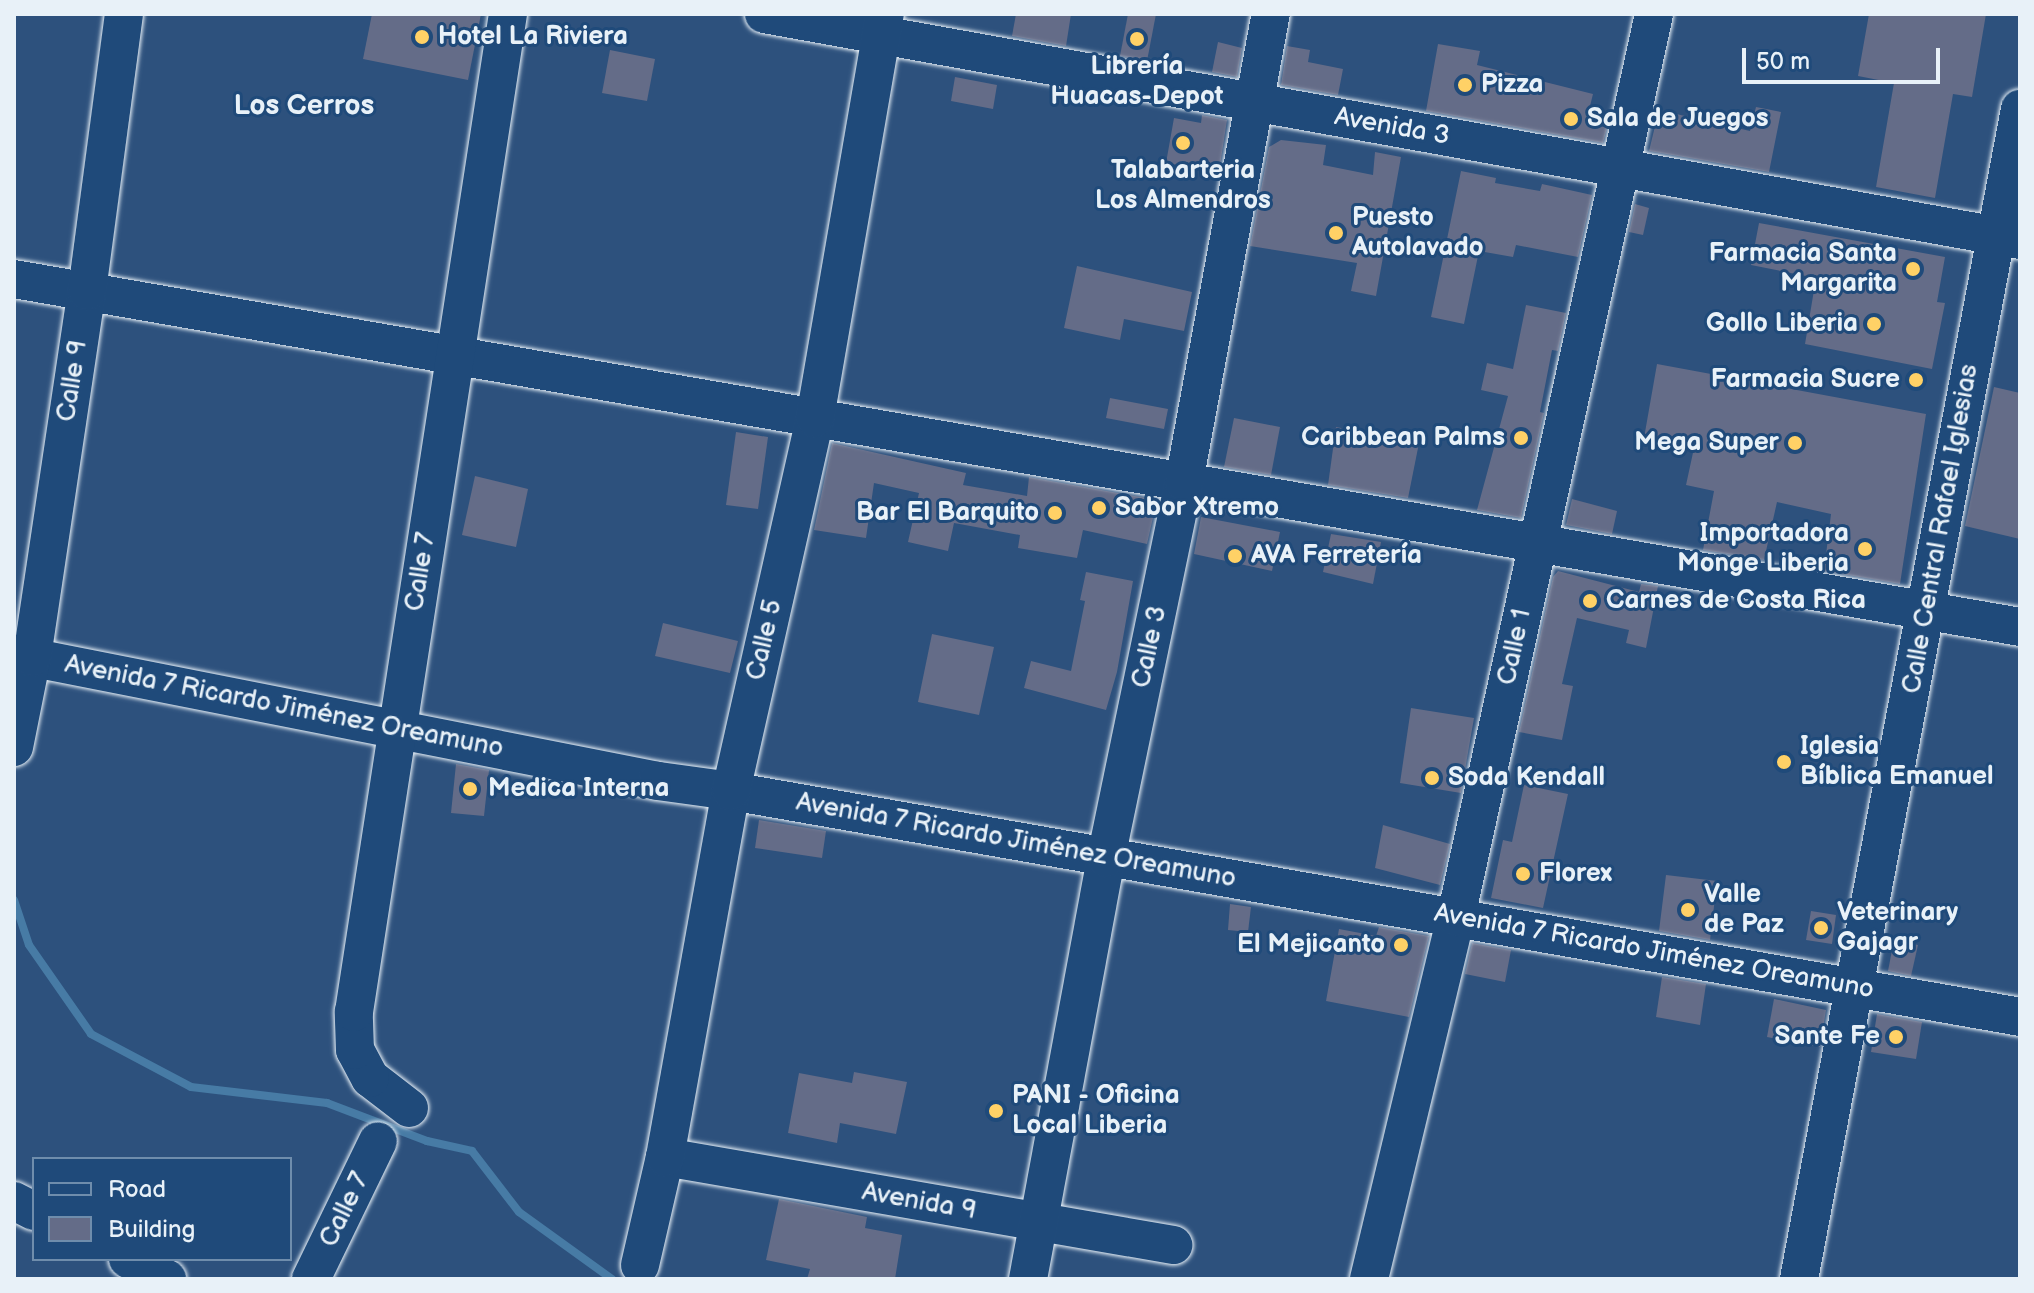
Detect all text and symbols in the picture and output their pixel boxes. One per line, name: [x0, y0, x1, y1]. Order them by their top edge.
place label: Hotel La Riviera: [438, 21, 628, 53]
marker: Hotel La Riviera: [413, 28, 431, 46]
marker: Librería Huacas-Depot: [1128, 30, 1146, 48]
scale bar: [1746, 32, 1944, 82]
text: 50 m: [1756, 47, 1810, 76]
place label: Librería Huacas-Depot: [1051, 51, 1223, 112]
place label: Pizza: [1481, 69, 1544, 101]
marker: Pizza: [1456, 76, 1474, 94]
district label: Los Cerros: [234, 89, 374, 123]
street label: Avenida 3: [1332, 102, 1452, 152]
place label: Sala de Juegos: [1587, 103, 1769, 135]
marker: Sala de Juegos: [1562, 110, 1580, 128]
marker: Talabarteria Los Almendros: [1174, 134, 1192, 152]
place label: Talabarteria Los Almendros: [1095, 155, 1271, 216]
place label: Puesto Autolavado: [1352, 202, 1484, 264]
marker: Puesto Autolavado: [1327, 224, 1345, 242]
place label: Farmacia Santa Margarita: [1709, 238, 1897, 300]
marker: Farmacia Santa Margarita: [1904, 260, 1922, 278]
place label: Gollo Liberia: [1706, 308, 1858, 340]
marker: Gollo Liberia: [1865, 315, 1883, 333]
street label: Calle 9: [51, 338, 95, 424]
street label: Calle Central Rafael Iglesias: [1897, 362, 1985, 696]
place label: Farmacia Sucre: [1711, 364, 1900, 396]
marker: Farmacia Sucre: [1907, 371, 1925, 389]
place label: Caribbean Palms: [1301, 422, 1505, 454]
place label: Mega Super: [1634, 427, 1779, 459]
marker: Caribbean Palms: [1512, 429, 1530, 447]
marker: Mega Super: [1786, 434, 1804, 452]
place label: Sabor Xtremo: [1115, 492, 1279, 524]
place label: Bar El Barquito: [856, 497, 1039, 529]
marker: Sabor Xtremo: [1090, 499, 1108, 517]
marker: Bar El Barquito: [1046, 504, 1064, 522]
place label: Importadora Monge Liberia: [1677, 518, 1849, 580]
street label: Calle 7: [399, 530, 443, 614]
place label: AVA Ferretería: [1251, 540, 1422, 572]
marker: Importadora Monge Liberia: [1856, 540, 1874, 558]
marker: AVA Ferretería: [1226, 547, 1244, 565]
place label: Carnes de Costa Rica: [1606, 585, 1866, 617]
marker: Carnes de Costa Rica: [1581, 592, 1599, 610]
street label: Calle 5: [741, 597, 789, 683]
street label: Calle 3: [1126, 603, 1174, 691]
street label: Calle 1: [1492, 606, 1538, 688]
street label: Avenida 7 Ricardo Jiménez Oreamuno: [60, 649, 508, 765]
place label: Iglesia Bíblica Emanuel: [1800, 731, 1994, 792]
marker: Iglesia Bíblica Emanuel: [1775, 753, 1793, 771]
place label: Soda Kendall: [1448, 762, 1605, 794]
marker: Soda Kendall: [1423, 769, 1441, 787]
place label: Medica Interna: [488, 773, 670, 805]
marker: Medica Interna: [459, 778, 481, 800]
street label: Avenida 7 Ricardo Jiménez Oreamuno: [792, 787, 1240, 895]
place label: Florex: [1539, 858, 1612, 890]
marker: Florex: [1514, 865, 1532, 883]
place label: Valle de Paz: [1704, 879, 1784, 940]
place label: Veterinary Gajagr: [1837, 897, 1958, 958]
street label: Avenida 7 Ricardo Jiménez Oreamuno: [1430, 898, 1878, 1006]
marker: Valle de Paz: [1679, 901, 1697, 919]
marker: Veterinary Gajagr: [1812, 919, 1830, 937]
place label: El Mejicanto: [1237, 929, 1385, 961]
marker: El Mejicanto: [1392, 936, 1410, 954]
place label: Sante Fe: [1775, 1021, 1880, 1053]
marker: Sante Fe: [1887, 1028, 1905, 1046]
place label: PANI - Oficina Local Liberia: [1012, 1080, 1180, 1142]
marker: PANI - Oficina Local Liberia: [987, 1102, 1005, 1120]
legend: [32, 1157, 292, 1261]
street label: Calle 7: [313, 1167, 377, 1253]
text: Road: [108, 1175, 166, 1204]
street label: Avenida 9: [860, 1177, 978, 1227]
text: Building: [108, 1215, 195, 1244]

